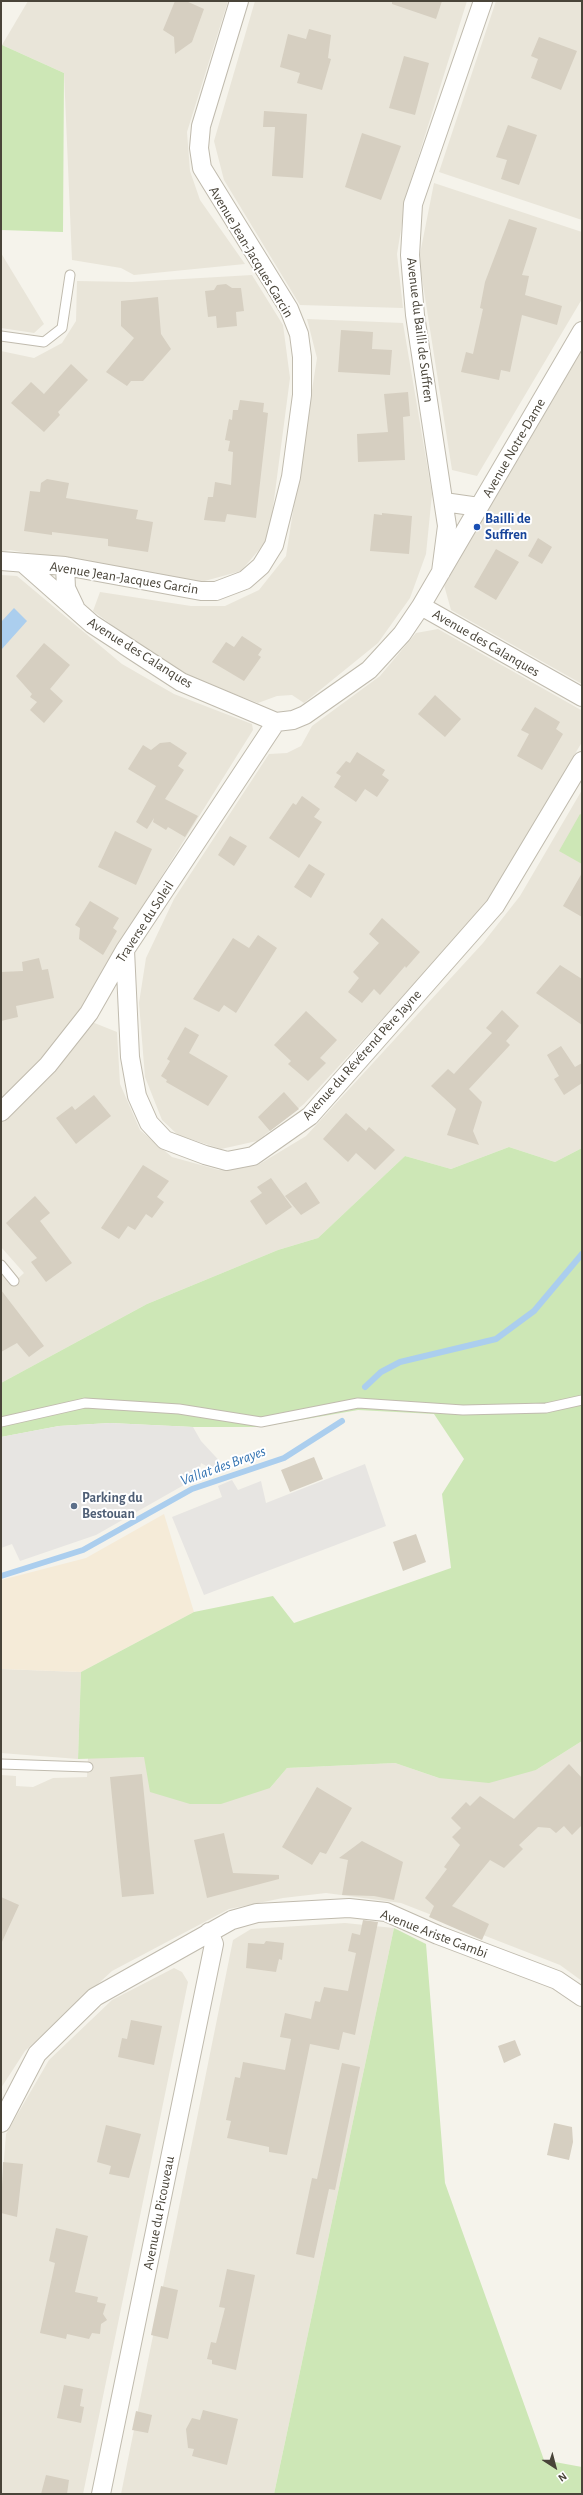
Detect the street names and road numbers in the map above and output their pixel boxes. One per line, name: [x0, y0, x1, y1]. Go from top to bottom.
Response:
street label: Avenue Jean-Jacques Garcin: [205, 183, 297, 321]
street label: Avenue du Bailli de Suffren: [403, 256, 437, 404]
street label: Avenue Notre-Dame: [479, 395, 549, 501]
street label: Avenue Jean-Jacques Garcin: [48, 558, 200, 598]
street label: Avenue des Calanques: [429, 605, 543, 681]
street label: Avenue des Calanques: [84, 614, 196, 692]
street label: Traverse du Soleil: [112, 878, 178, 966]
street label: Avenue du Révérend Père Jayne: [299, 986, 425, 1124]
street label: Avenue Ariste Gambi: [378, 1906, 490, 1962]
street label: Avenue du Picouveau: [140, 2155, 178, 2271]

